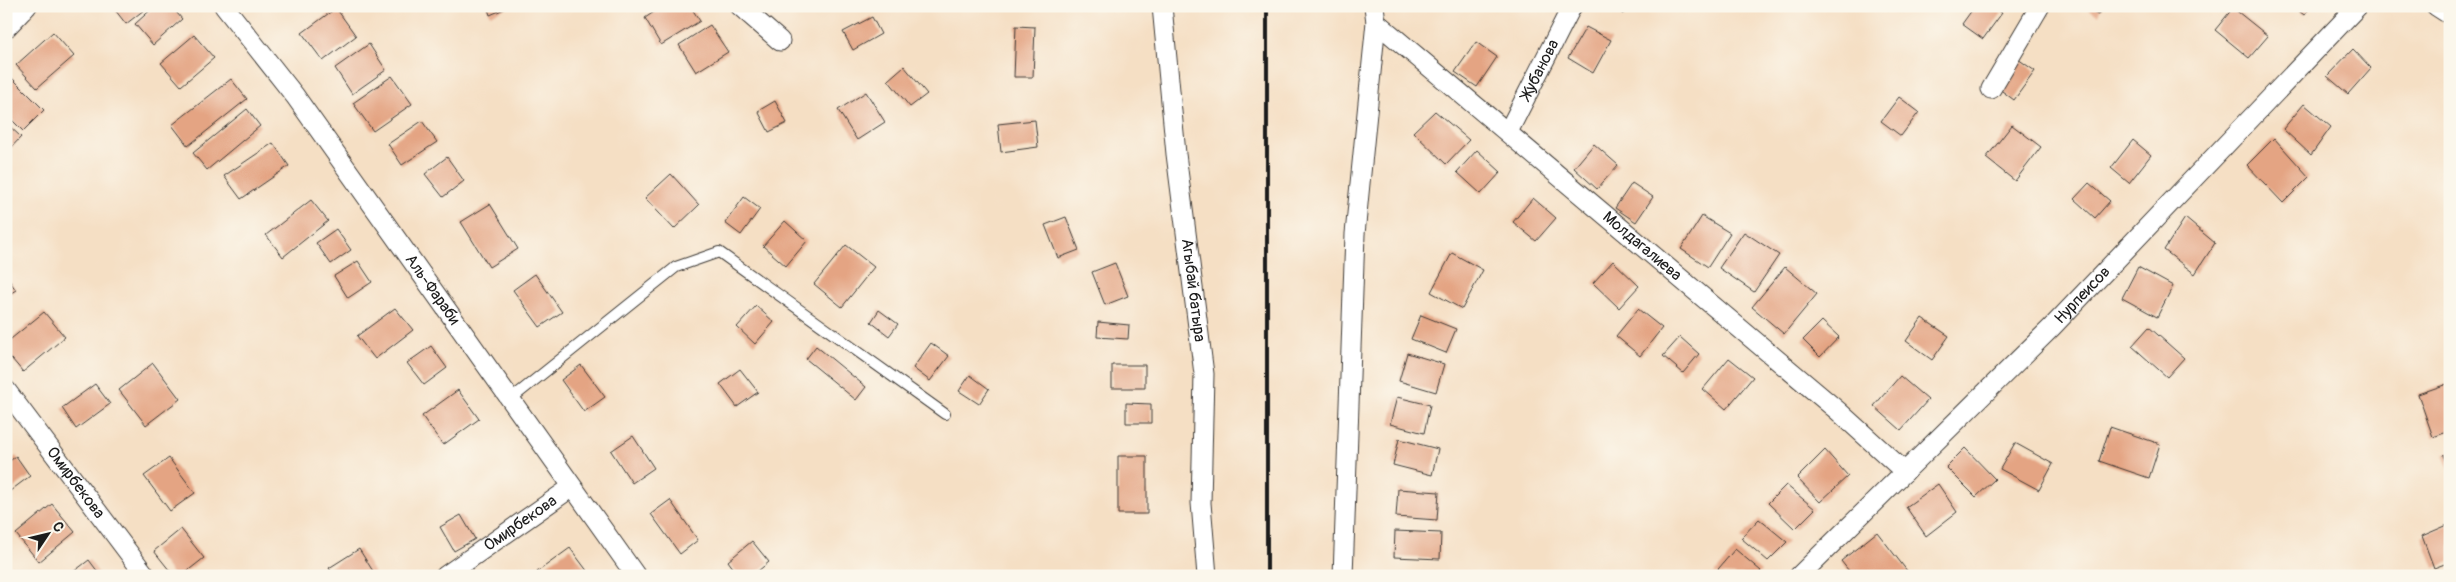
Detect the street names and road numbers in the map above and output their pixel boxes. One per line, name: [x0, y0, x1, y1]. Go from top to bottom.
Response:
street label: Жубанова: [1515, 36, 1563, 106]
street label: Молдагалиева: [1599, 207, 1686, 285]
street label: Агыбай батыра: [1177, 237, 1210, 343]
street label: Аль-Фараби: [401, 250, 464, 329]
street label: Нурпеисов: [2050, 262, 2115, 328]
street label: Омирбекова: [42, 443, 109, 523]
street label: Омирбекова: [480, 491, 561, 556]

